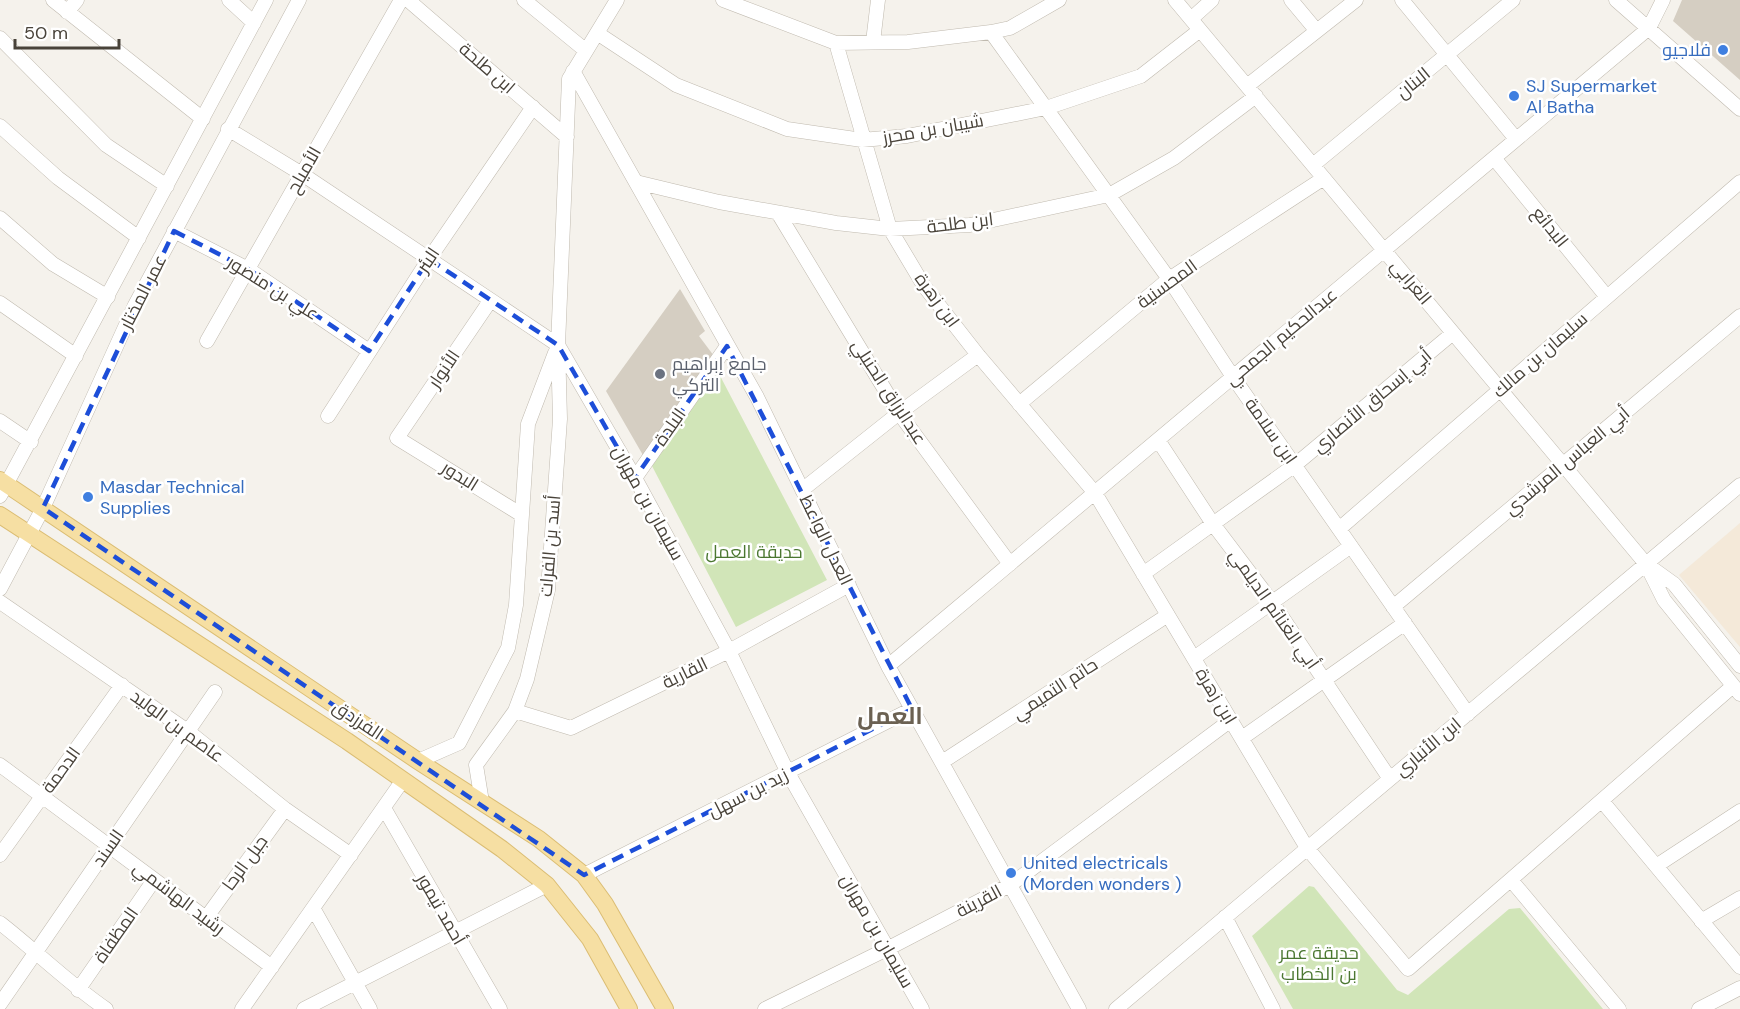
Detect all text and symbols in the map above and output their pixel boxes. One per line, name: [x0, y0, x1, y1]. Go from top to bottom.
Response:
scale bar: [15, 12, 118, 50]
text: 50 m: [24, 21, 68, 45]
street label: ابن طلحة: [454, 37, 520, 99]
place label: فلاجيو: [1662, 38, 1711, 62]
marker: فلاجيو: [1716, 43, 1730, 57]
street label: البنان: [1391, 62, 1435, 104]
place label: SJ Supermarket Al Batha: [1526, 74, 1657, 119]
marker: SJ Supermarket Al Batha: [1507, 89, 1521, 103]
street label: شيبان بن محرز: [880, 108, 985, 150]
street label: الأميلح: [281, 142, 327, 198]
street label: البدائع: [1526, 202, 1574, 252]
street label: ابن طلحة: [925, 207, 995, 239]
street label: البئر: [410, 243, 445, 278]
street label: عمر المختار: [113, 250, 172, 334]
street label: علي بن منصور: [221, 250, 323, 327]
street label: المحسنية: [1132, 254, 1202, 314]
street label: الغرابي: [1383, 254, 1437, 311]
street label: ابن زهرة: [909, 268, 965, 332]
street label: عبدالحكيم الجمحي: [1220, 283, 1343, 393]
street label: سليمان بن مالك: [1487, 307, 1593, 403]
street label: عبدالرزاق الحنبلي: [844, 335, 932, 450]
street label: أبي إسحاق الأنصاري: [1307, 344, 1438, 460]
street label: الأنوار: [422, 345, 465, 394]
place label: جامع إبراهيم التركي: [672, 352, 766, 399]
marker: جامع إبراهيم التركي: [653, 367, 667, 381]
street label: ابن سلامة: [1239, 393, 1303, 469]
street label: أبي العباس المرشدي: [1499, 401, 1636, 522]
street label: البلدة: [648, 403, 692, 451]
street label: سليمان بن مهران: [607, 441, 689, 565]
street label: البدور: [436, 455, 483, 497]
place label: Masdar Technical Supplies: [100, 475, 245, 520]
marker: Masdar Technical Supplies: [81, 490, 95, 504]
street label: العدل الواعظ: [794, 491, 858, 589]
street label: أسد بن الفرات: [534, 494, 566, 598]
park label: حديقة العمل: [705, 540, 803, 564]
street label: أبي الغنائم الديلمي: [1222, 544, 1324, 675]
street label: القارية: [658, 652, 712, 694]
street label: حاتم التميمي: [1008, 652, 1103, 727]
street label: ابن زهرة: [1190, 663, 1242, 729]
street label: عاصم بن الوليد: [126, 684, 228, 768]
street label: الفرزدق: [328, 694, 388, 746]
district label: العمل: [857, 700, 923, 731]
street label: ابن الأنباري: [1390, 712, 1468, 783]
street label: الدحمة: [36, 742, 86, 798]
street label: زيد بن سهل: [704, 763, 792, 823]
street label: السند: [87, 825, 129, 871]
street label: جبل الرحا: [217, 830, 273, 896]
place label: United electricals (Morden wonders ): [1023, 851, 1182, 896]
street label: رشيد الهاشمي: [127, 856, 230, 942]
marker: United electricals (Morden wonders ): [1004, 866, 1018, 880]
street label: أحمد تيمور: [410, 868, 471, 949]
street label: سليمان بن مهران: [835, 870, 919, 992]
street label: القرينة: [952, 879, 1006, 923]
street label: المظفاة: [88, 902, 144, 968]
park label: حديقة عمر بن الخطاب: [1278, 941, 1359, 986]

